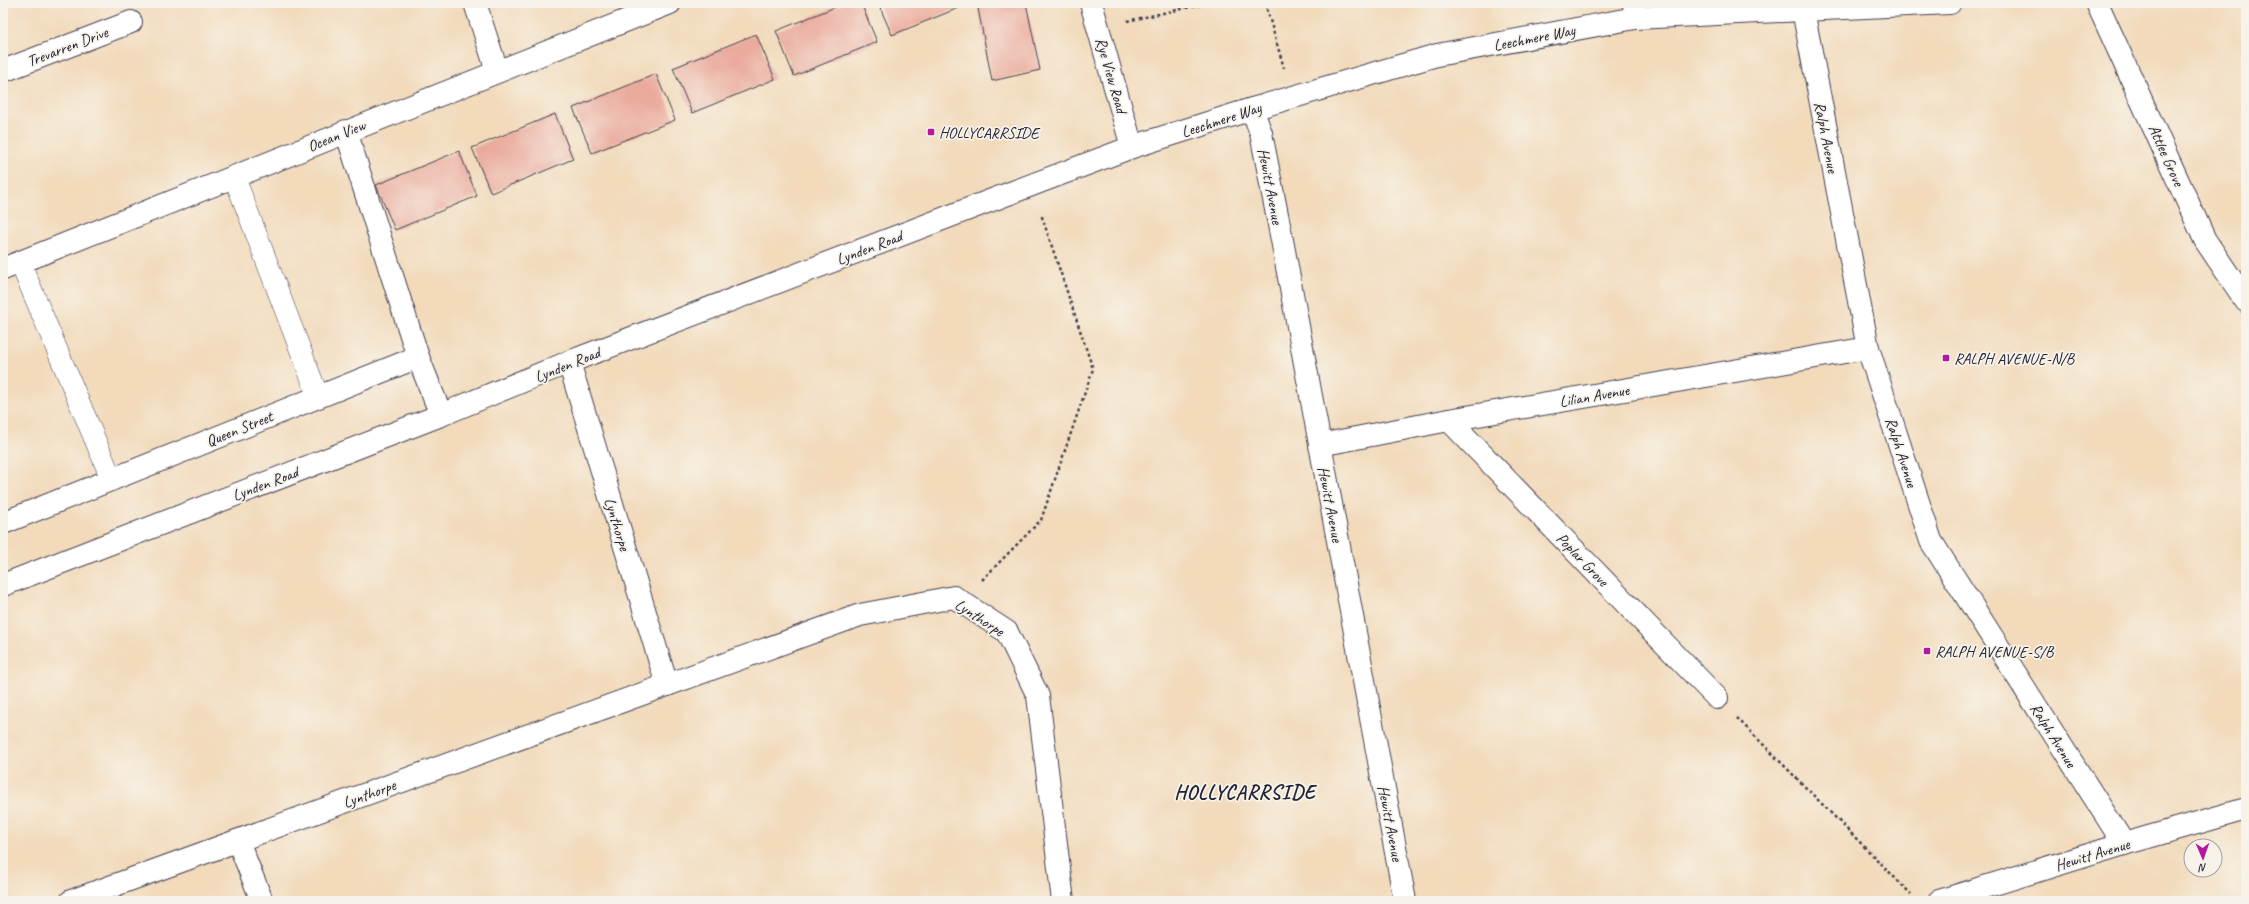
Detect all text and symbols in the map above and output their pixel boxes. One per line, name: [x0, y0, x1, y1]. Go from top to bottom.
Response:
street label: Leechmere Way: [1492, 20, 1578, 56]
street label: Trevarren Drive: [24, 22, 112, 72]
street label: Rye View Road: [1091, 35, 1132, 118]
street label: Leechmere Way: [1179, 97, 1265, 142]
street label: Ralph Avenue: [1809, 100, 1843, 176]
street label: Ocean View: [305, 115, 370, 157]
street label: Attlee Grove: [2144, 122, 2189, 191]
place label: HOLLYCARRSIDE: [939, 123, 1041, 143]
marker: HOLLYCARRSIDE: [926, 127, 936, 137]
street label: Hewitt Avenue: [1253, 147, 1287, 228]
street label: Lynden Road: [834, 225, 908, 270]
street label: Lynden Road: [532, 342, 605, 387]
place label: RALPH AVENUE-N/B: [1954, 349, 2076, 369]
marker: RALPH AVENUE-N/B: [1941, 353, 1951, 363]
street label: Lilian Avenue: [1558, 380, 1632, 412]
street label: Queen Street: [203, 406, 277, 451]
street label: Ralph Avenue: [1880, 415, 1922, 491]
street label: Lynden Road: [230, 461, 304, 506]
street label: Hewitt Avenue: [1313, 465, 1347, 546]
street label: Lynthorpe: [600, 495, 635, 555]
street label: Poplar Grove: [1552, 529, 1614, 592]
street label: Lynthorpe: [951, 595, 1009, 642]
place label: RALPH AVENUE-S/B: [1935, 642, 2055, 662]
marker: RALPH AVENUE-S/B: [1922, 646, 1932, 656]
street label: Ralph Avenue: [2026, 700, 2082, 773]
street label: Lynthorpe: [340, 775, 400, 813]
district label: HOLLYCARRSIDE: [1174, 780, 1318, 805]
street label: Hewitt Avenue: [1373, 784, 1407, 865]
street label: Hewitt Avenue: [2053, 834, 2134, 876]
north arrow: [2183, 838, 2223, 878]
text: N: [2198, 861, 2207, 875]

